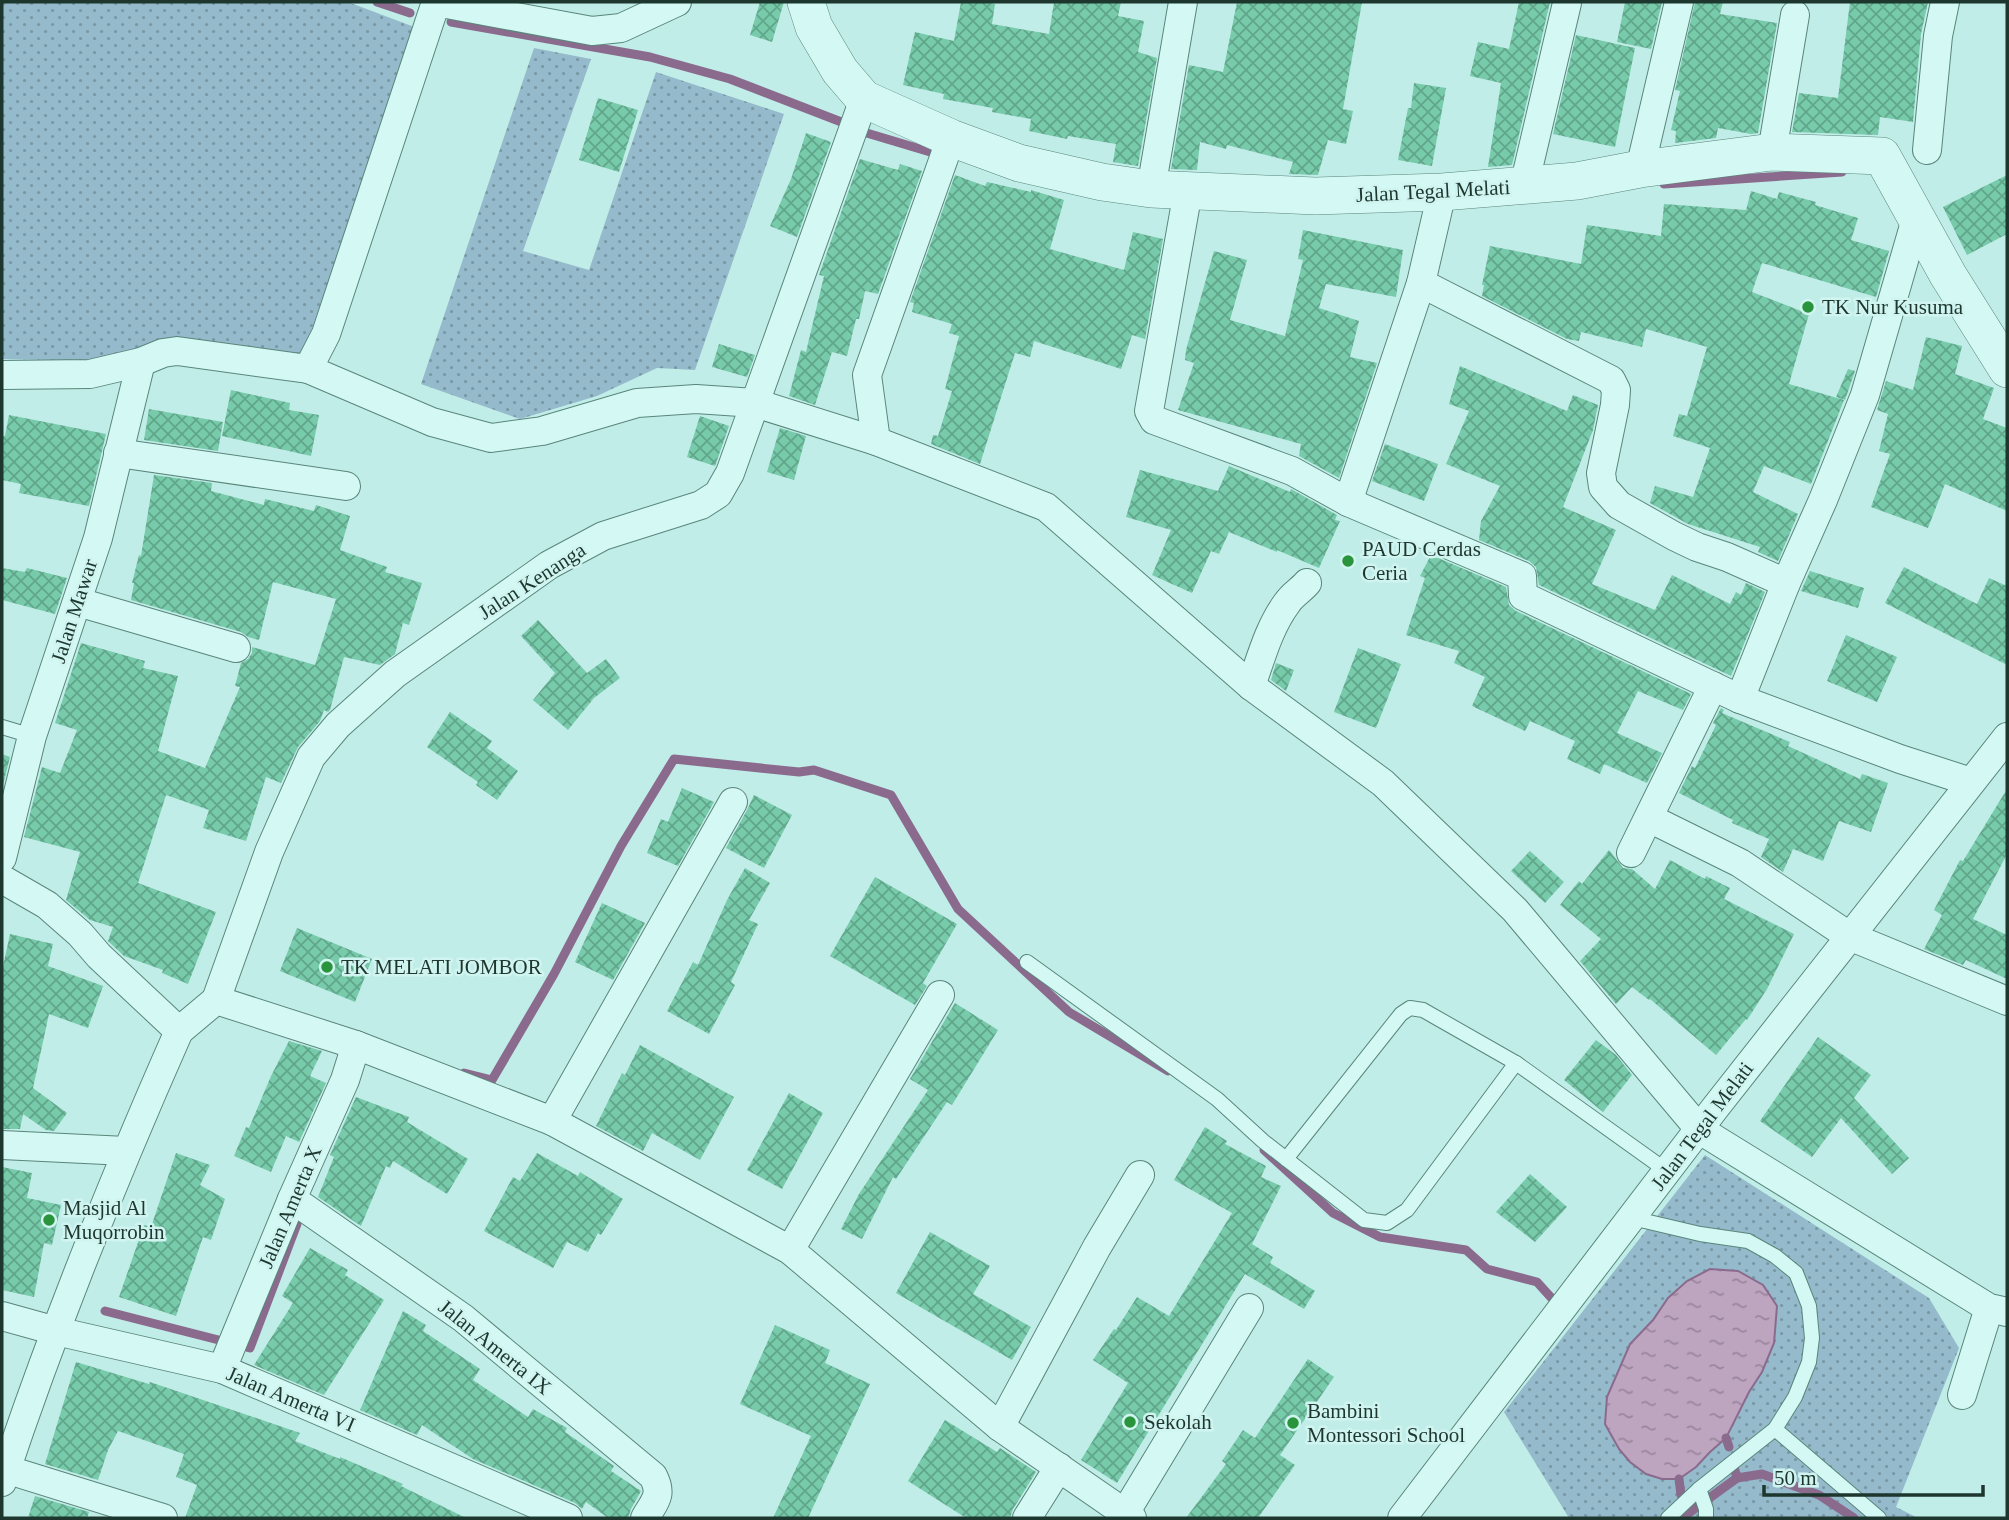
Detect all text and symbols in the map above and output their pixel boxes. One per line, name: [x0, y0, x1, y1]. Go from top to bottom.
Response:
street label: Jalan Tegal Melati: [1355, 175, 1511, 207]
place label: TK Nur Kusuma: [1822, 295, 1964, 319]
marker: TK Nur Kusuma: [1800, 299, 1816, 315]
street label: Jalan Kenanga: [474, 537, 591, 625]
place label: PAUD Cerdas Ceria: [1362, 537, 1481, 585]
marker: PAUD Cerdas Ceria: [1340, 553, 1356, 569]
street label: Jalan Mawar: [46, 556, 102, 666]
place label: TK MELATI JOMBOR: [341, 955, 542, 979]
marker: TK MELATI JOMBOR: [319, 959, 335, 975]
street label: Jalan Tegal Melati: [1646, 1057, 1758, 1195]
street label: Jalan Amerta X: [253, 1142, 327, 1272]
place label: Masjid Al Muqorrobin: [63, 1196, 165, 1244]
marker: Masjid Al Muqorrobin: [41, 1212, 57, 1228]
street label: Jalan Amerta IX: [434, 1294, 556, 1400]
street label: Jalan Amerta VI: [223, 1361, 359, 1437]
place label: Bambini Montessori School: [1307, 1399, 1465, 1447]
place label: Sekolah: [1144, 1410, 1212, 1434]
marker: Sekolah: [1122, 1414, 1138, 1430]
marker: Bambini Montessori School: [1285, 1415, 1301, 1431]
scale bar: [1764, 1454, 1983, 1498]
text: 50 m: [1774, 1466, 1817, 1490]

